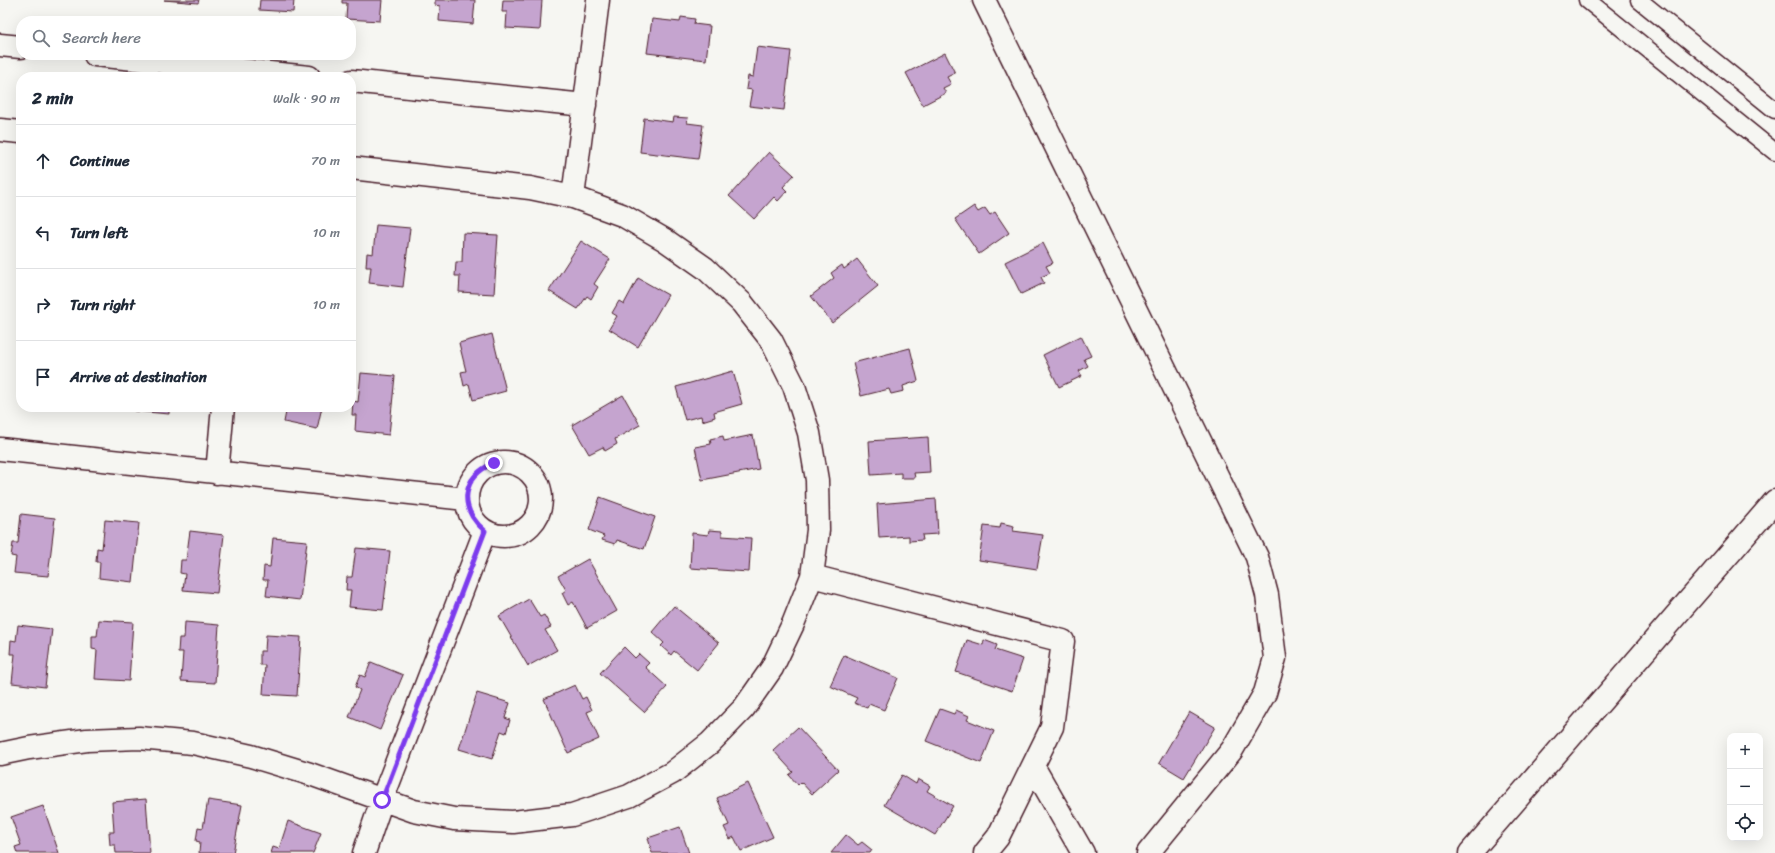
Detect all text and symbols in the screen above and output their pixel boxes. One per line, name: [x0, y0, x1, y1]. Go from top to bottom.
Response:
search box: [16, 16, 356, 60]
text: Search here: [62, 25, 141, 51]
icon: search: [30, 27, 52, 49]
text: 2 min: [32, 83, 73, 113]
text: Walk · 90 m: [273, 87, 340, 110]
text: Continue: [70, 148, 130, 174]
text: 70 m: [311, 149, 340, 172]
icon: ahead: [32, 150, 54, 172]
text: Turn left: [70, 220, 128, 246]
text: 10 m: [313, 221, 340, 244]
icon: left: [32, 222, 54, 244]
text: Turn right: [70, 292, 135, 318]
text: 10 m: [313, 293, 340, 316]
icon: right: [32, 294, 54, 316]
text: Arrive at destination: [70, 364, 207, 390]
icon: arrive: [32, 366, 54, 388]
route end: [485, 454, 503, 472]
map controls: [1727, 733, 1763, 841]
button: +: [1727, 733, 1763, 769]
button: −: [1727, 769, 1763, 805]
route start: [373, 791, 391, 809]
button: locate: [1727, 805, 1763, 841]

